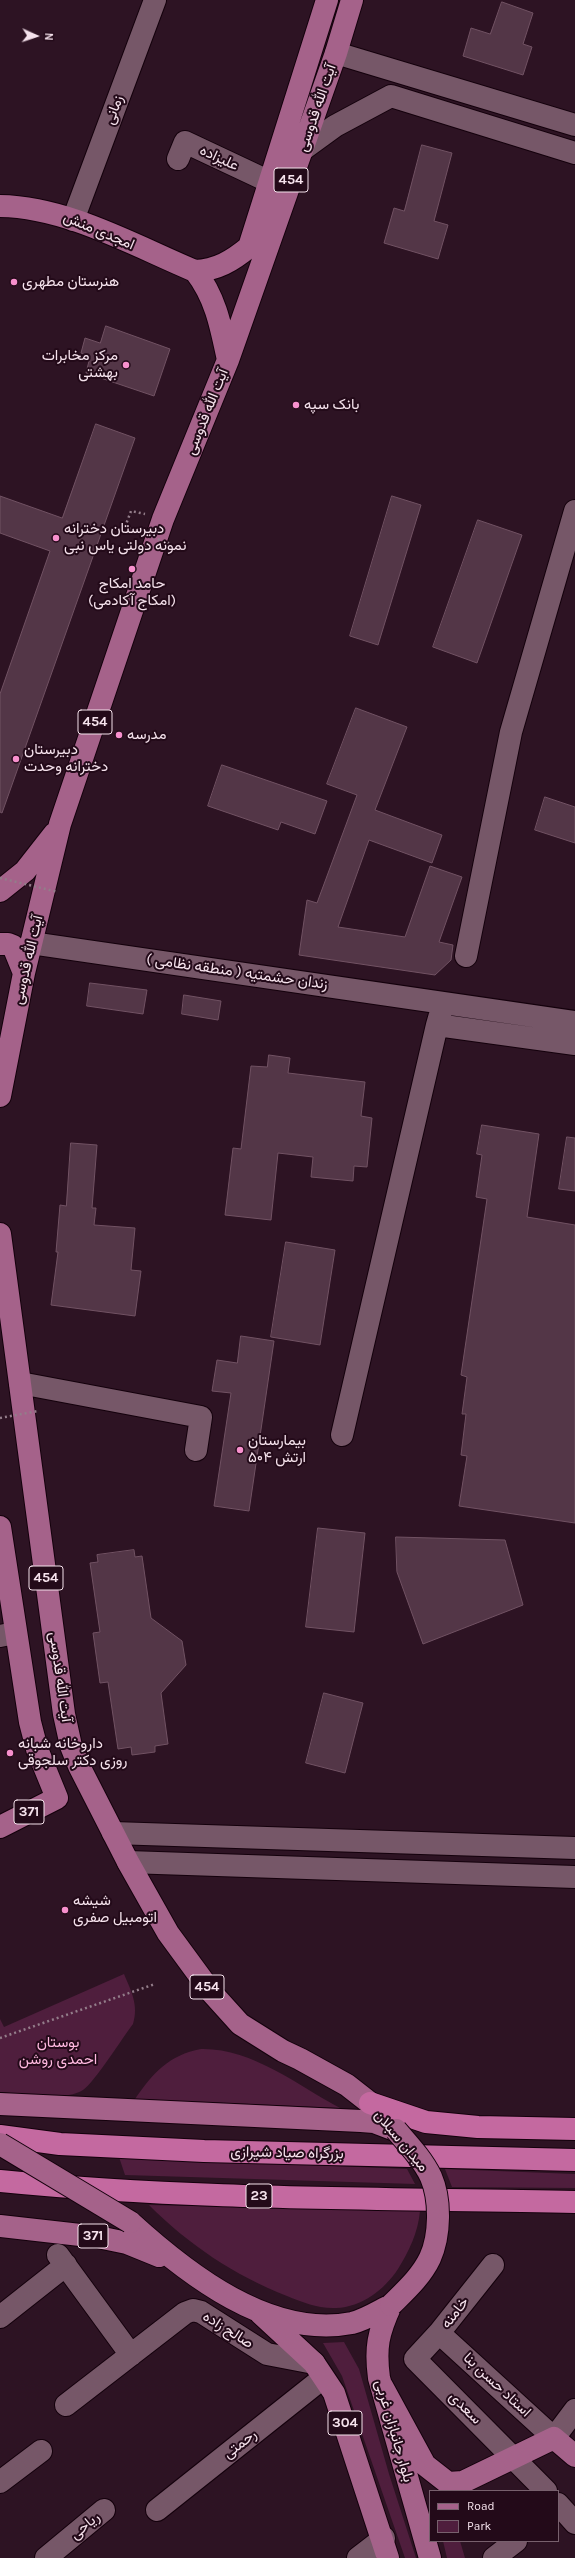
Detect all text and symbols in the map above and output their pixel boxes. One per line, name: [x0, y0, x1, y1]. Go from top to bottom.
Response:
north arrow: [16, 16, 56, 56]
text: N: [42, 32, 55, 41]
street label: آیت الله قدوسی: [294, 62, 340, 154]
street label: زمانی: [100, 93, 128, 127]
street label: علیزاده: [197, 141, 241, 175]
road number: 454: [274, 168, 308, 192]
street label: امجدی منش: [61, 208, 137, 254]
place label: هنرستان مطهری: [22, 273, 119, 291]
marker: هنرستان مطهری: [9, 277, 19, 287]
place label: مرکز مخابرات بهشتی: [42, 347, 118, 382]
marker: مرکز مخابرات بهشتی: [121, 360, 131, 370]
street label: آیت الله قدوسی: [182, 366, 232, 458]
place label: بانک سپه: [304, 396, 359, 414]
marker: بانک سپه: [291, 400, 301, 410]
place label: دبیرستان دخترانه نمونه دولتی یاس نبی: [64, 520, 186, 555]
marker: دبیرستان دخترانه نمونه دولتی یاس نبی: [51, 533, 61, 543]
marker: حامد امکاج (امکاج آکادمی): [127, 564, 137, 574]
place label: حامد امکاج (امکاج آکادمی): [88, 575, 176, 610]
road number: 454: [78, 710, 112, 734]
place label: مدرسه: [127, 726, 167, 744]
marker: مدرسه: [114, 730, 124, 740]
place label: دبیرستان دخترانه وحدت: [24, 741, 108, 776]
marker: دبیرستان دخترانه وحدت: [11, 754, 21, 764]
street label: آیت الله قدوسی: [9, 914, 47, 1006]
street label: زندان حشمتیه ( منطقه نظامی ): [145, 950, 329, 994]
place label: بیمارستان ۵۰۴ ارتش: [248, 1432, 306, 1467]
marker: بیمارستان ۵۰۴ ارتش: [235, 1445, 245, 1455]
road number: 454: [29, 1566, 63, 1590]
street label: آیت الله قدوسی: [45, 1631, 75, 1723]
place label: داروخانه شبانه روزی دکتر سلجوقی: [18, 1735, 127, 1770]
marker: داروخانه شبانه روزی دکتر سلجوقی: [5, 1748, 15, 1758]
road number: 371: [14, 1800, 44, 1824]
place label: شیشه اتومبیل صفری: [73, 1892, 157, 1927]
marker: شیشه اتومبیل صفری: [60, 1905, 70, 1915]
road number: 454: [190, 1975, 224, 1999]
park label: بوستان احمدی روشن: [19, 2034, 97, 2069]
street label: میدان سبلان: [370, 2107, 432, 2175]
street label: بزرگراه صیاد شیرازی: [230, 2143, 344, 2163]
road number: 23: [246, 2184, 272, 2208]
road number: 371: [78, 2224, 108, 2248]
street label: خامنه: [437, 2294, 473, 2332]
street label: صالح زاده: [199, 2307, 257, 2353]
street label: استاد حسن بنا: [459, 2349, 535, 2421]
street label: بلوار جانبازان غربی: [371, 2378, 417, 2484]
street label: سعدی: [445, 2388, 485, 2428]
road number: 304: [328, 2411, 362, 2435]
street label: رحمتی: [220, 2425, 260, 2463]
legend: [429, 2490, 559, 2542]
text: Road: [467, 2499, 495, 2513]
street label: ریاحی: [66, 2508, 104, 2544]
text: Park: [467, 2519, 491, 2533]

